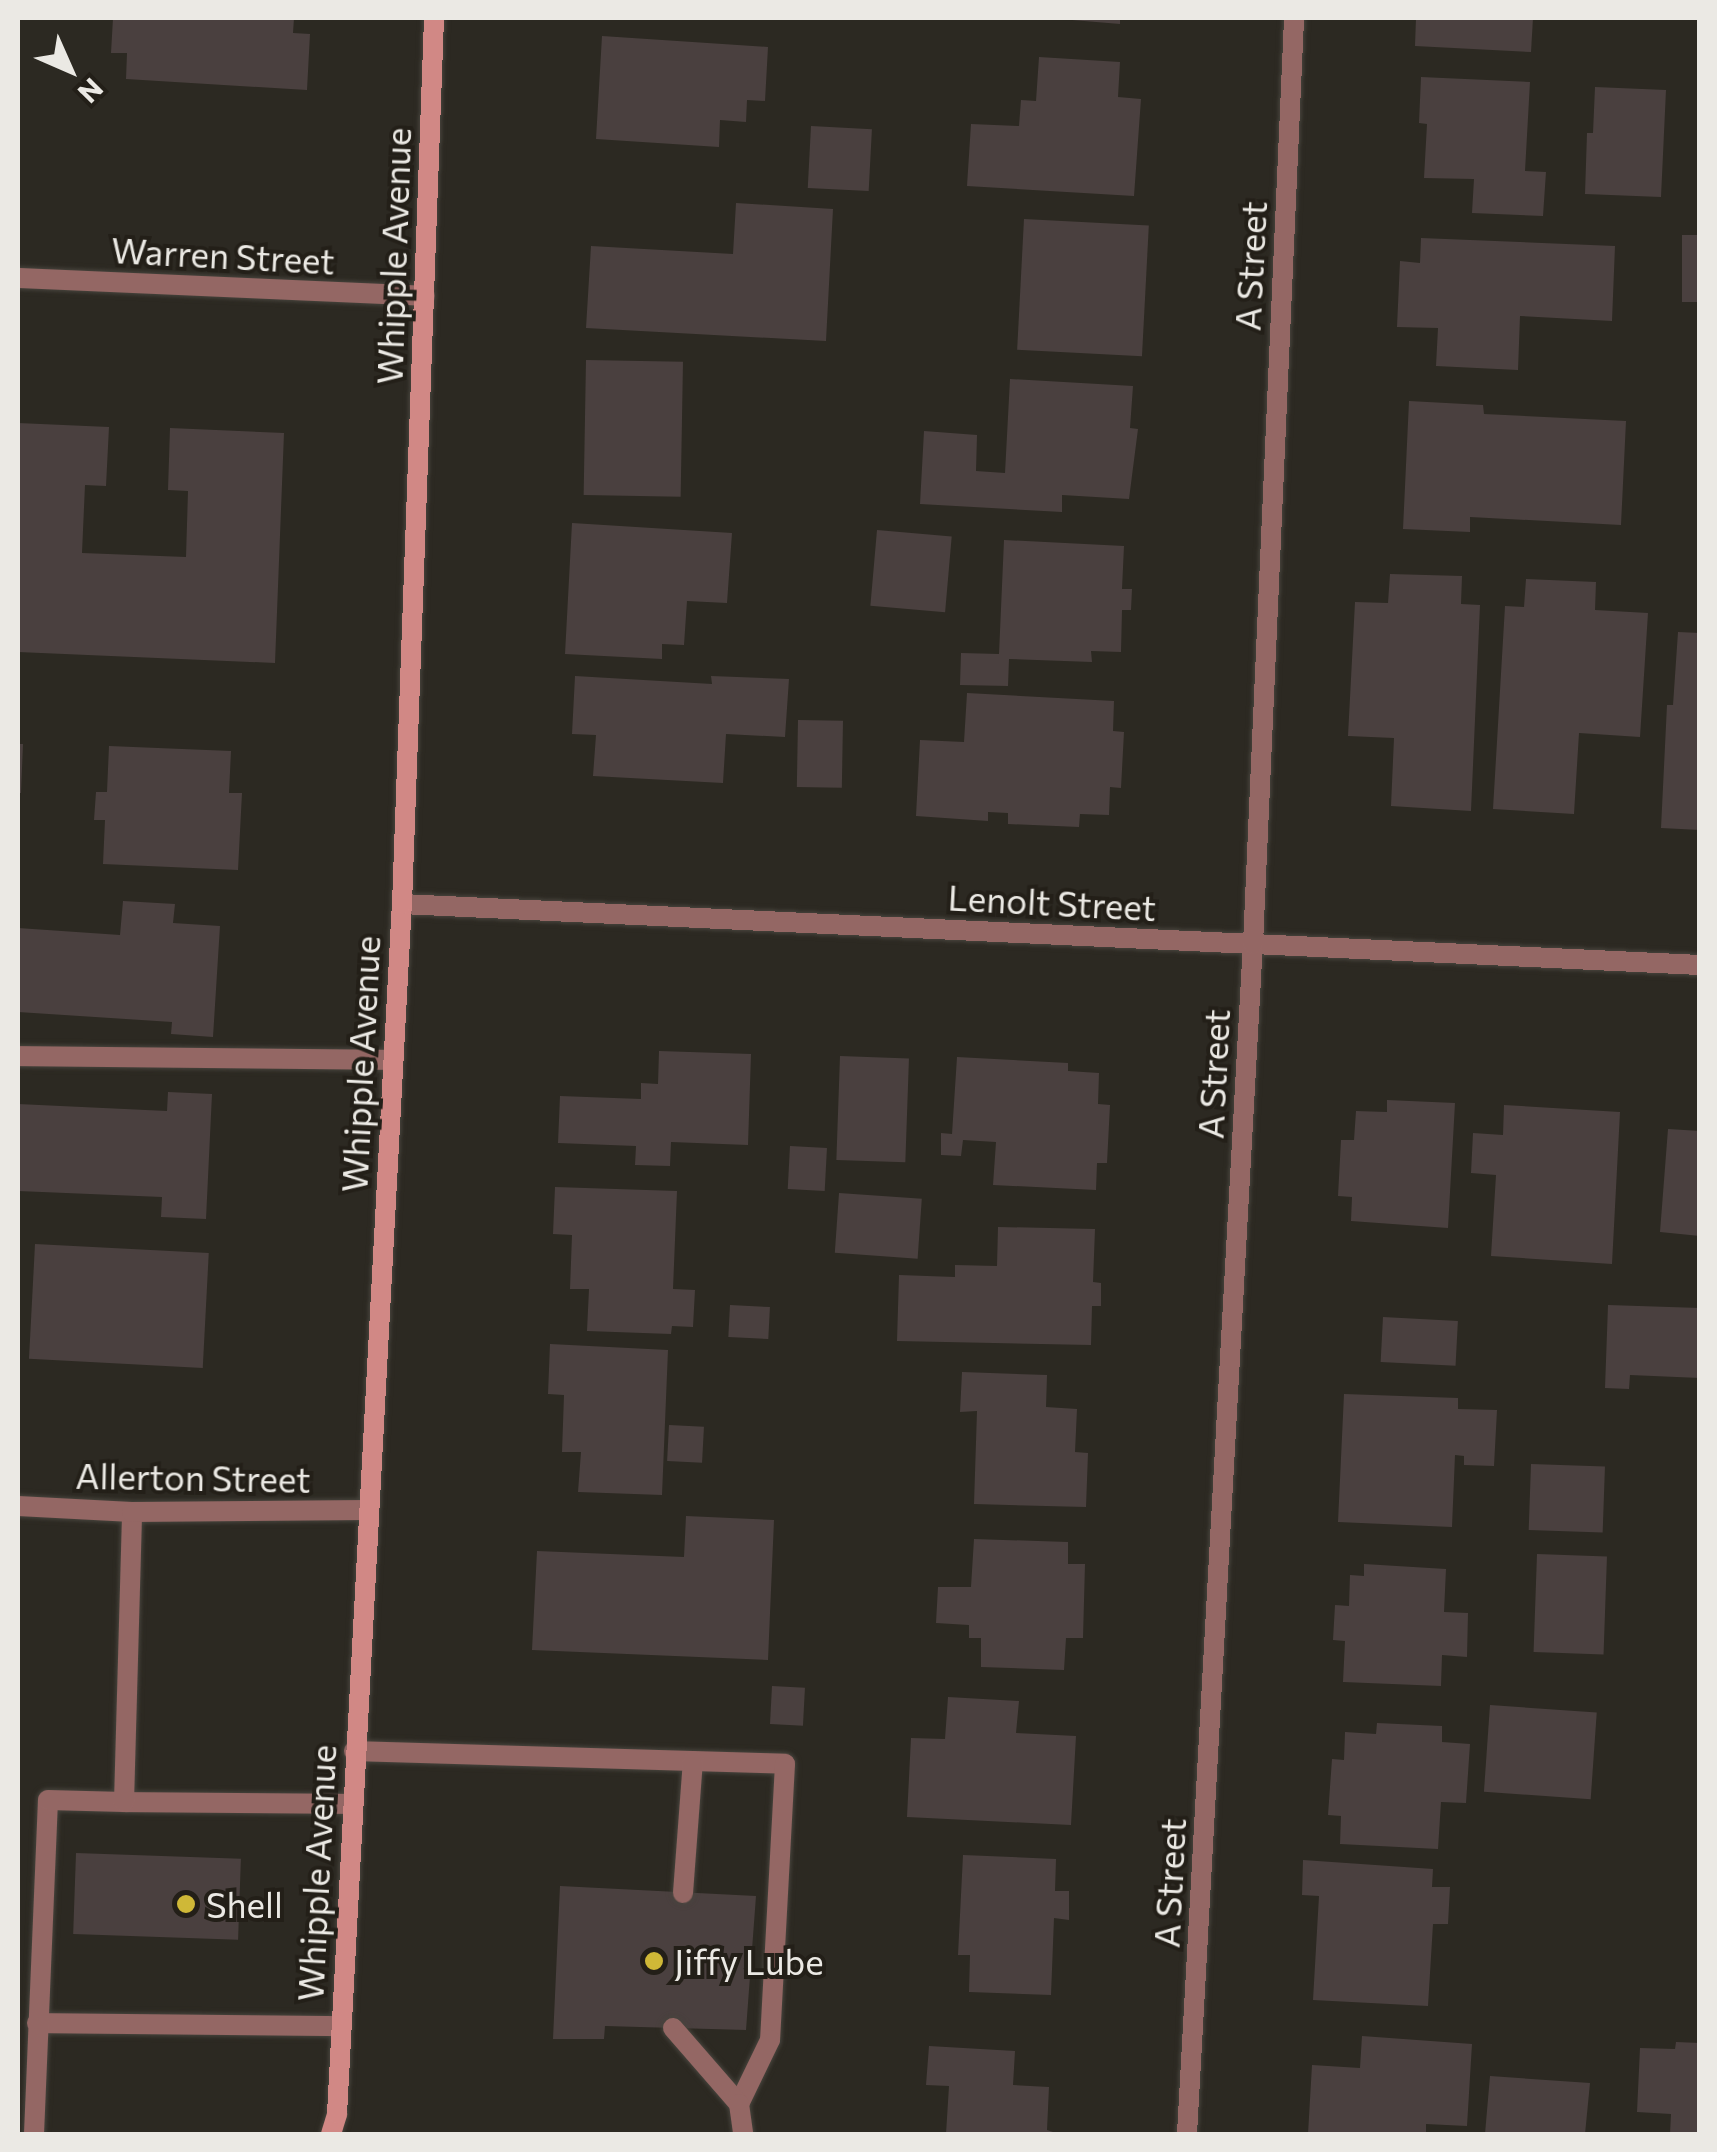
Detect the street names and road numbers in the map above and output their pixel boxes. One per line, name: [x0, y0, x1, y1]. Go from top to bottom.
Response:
street label: Whipple Avenue: [368, 127, 418, 385]
street label: A Street: [1226, 200, 1274, 332]
street label: Warren Street: [110, 228, 336, 282]
street label: Lenolt Street: [947, 876, 1157, 928]
street label: Whipple Avenue: [332, 935, 388, 1193]
street label: A Street: [1189, 1008, 1237, 1140]
street label: Allerton Street: [75, 1454, 311, 1500]
street label: Whipple Avenue: [288, 1744, 344, 2002]
street label: A Street: [1145, 1817, 1193, 1949]

